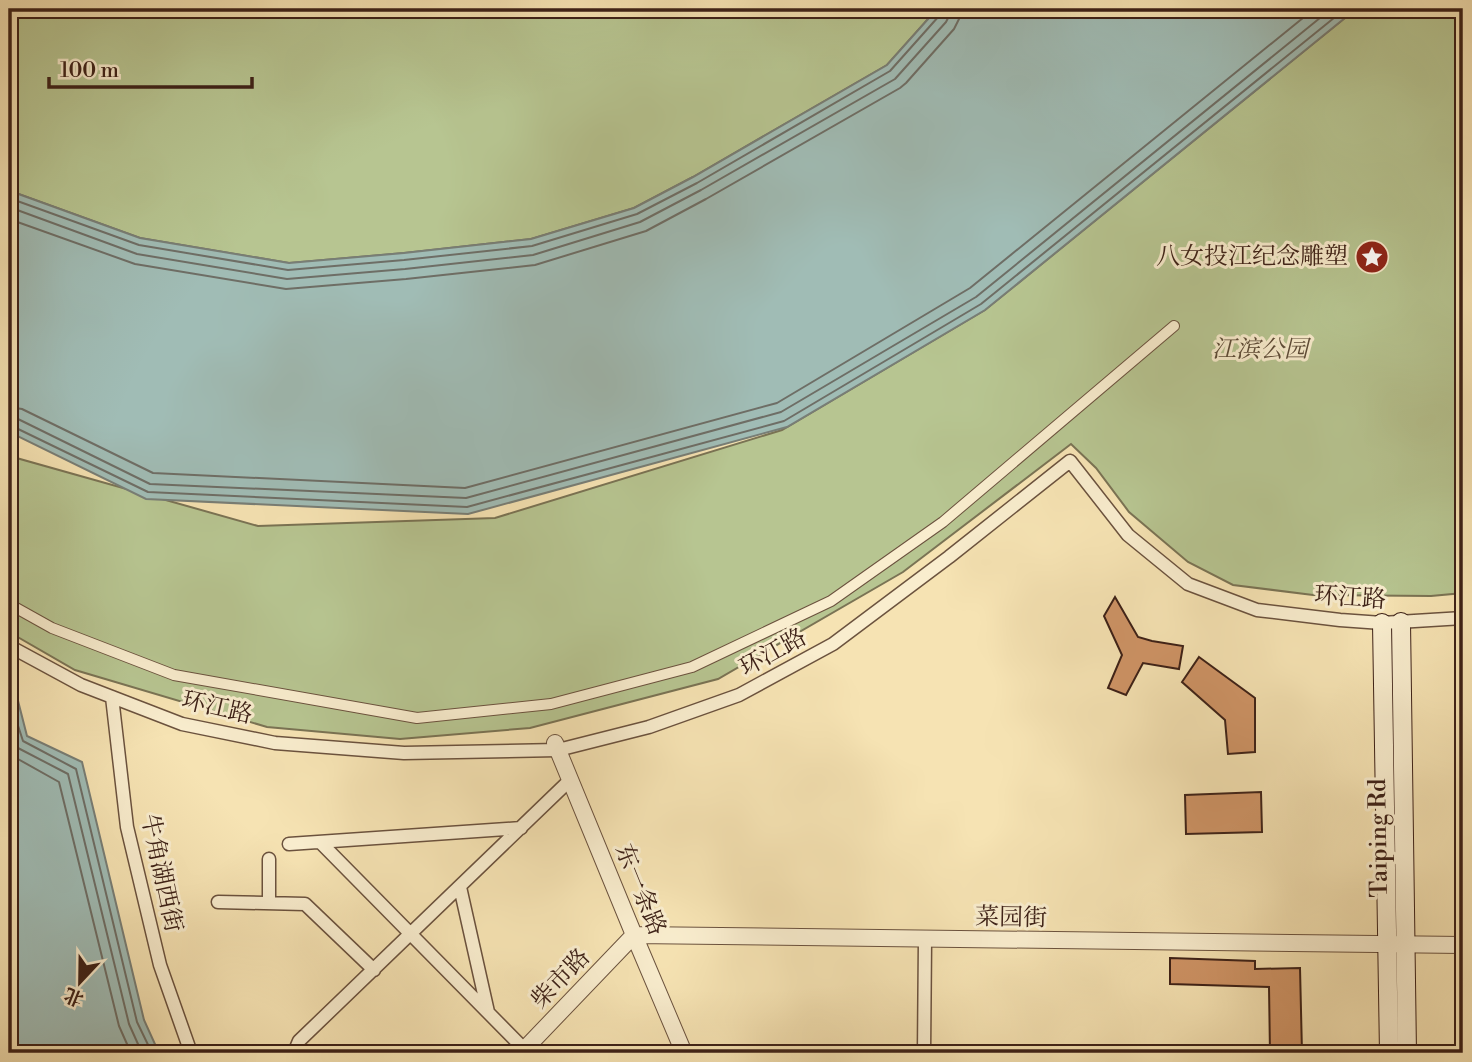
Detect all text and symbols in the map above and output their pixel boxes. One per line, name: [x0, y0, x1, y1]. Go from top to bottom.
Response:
scale bar: [49, 46, 252, 90]
text: 100 m: [60, 58, 119, 84]
place icon: 八女投江纪念雕塑: [1353, 238, 1391, 276]
place label: 八女投江纪念雕塑: [1156, 242, 1348, 272]
park label: 江滨公园: [1212, 335, 1312, 365]
street label: 环江路: [1313, 581, 1387, 615]
street label: 环江路: [734, 622, 812, 684]
street label: 环江路: [179, 685, 255, 731]
street label: Taiping Rd: [1363, 778, 1395, 898]
street label: 牛角湖西街: [134, 811, 188, 935]
street label: 东一条路: [608, 840, 672, 940]
street label: 菜园街: [975, 902, 1047, 934]
street label: 柴市路: [525, 943, 597, 1015]
north arrow: [46, 946, 116, 1016]
text: 北: [61, 982, 87, 1012]

